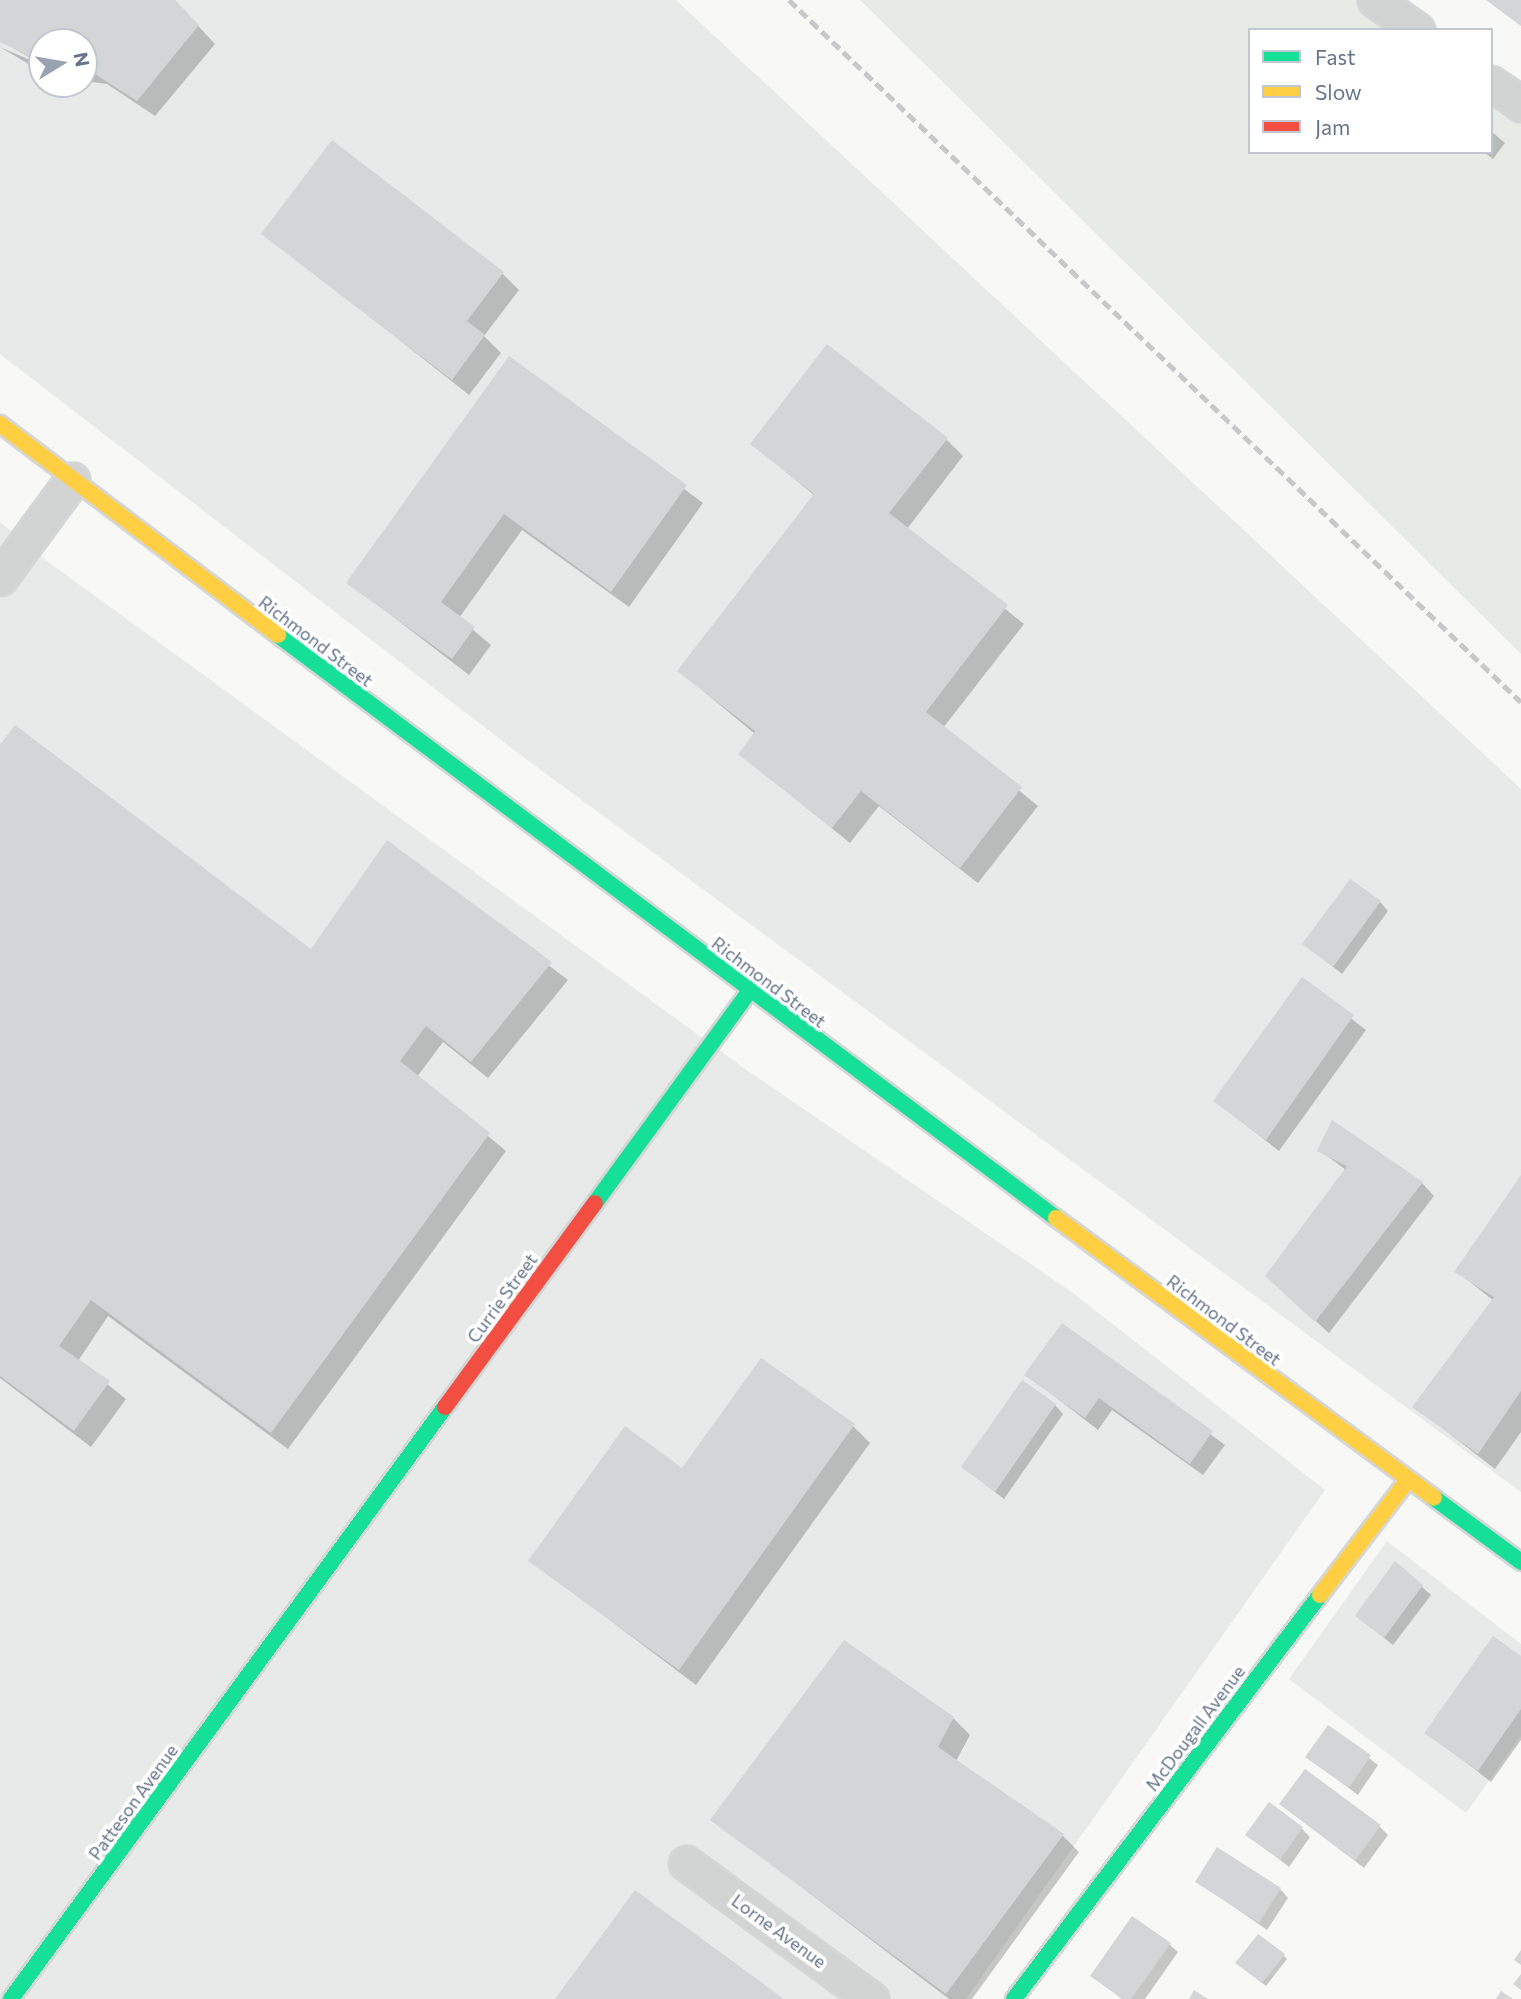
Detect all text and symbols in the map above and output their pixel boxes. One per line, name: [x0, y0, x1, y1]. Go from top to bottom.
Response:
north arrow: [28, 28, 98, 98]
legend: [1248, 28, 1493, 154]
text: Fast: [1315, 44, 1356, 69]
text: N: [69, 50, 95, 68]
text: Slow: [1315, 79, 1362, 104]
text: Jam: [1315, 114, 1350, 139]
street label: Richmond Street: [255, 591, 377, 691]
street label: Richmond Street: [708, 932, 830, 1032]
street label: Currie Street: [462, 1249, 542, 1347]
street label: Richmond Street: [1163, 1270, 1285, 1370]
street label: McDougall Avenue: [1141, 1661, 1249, 1795]
street label: Patteson Avenue: [84, 1740, 182, 1864]
street label: Lorne Avenue: [728, 1889, 830, 1973]

